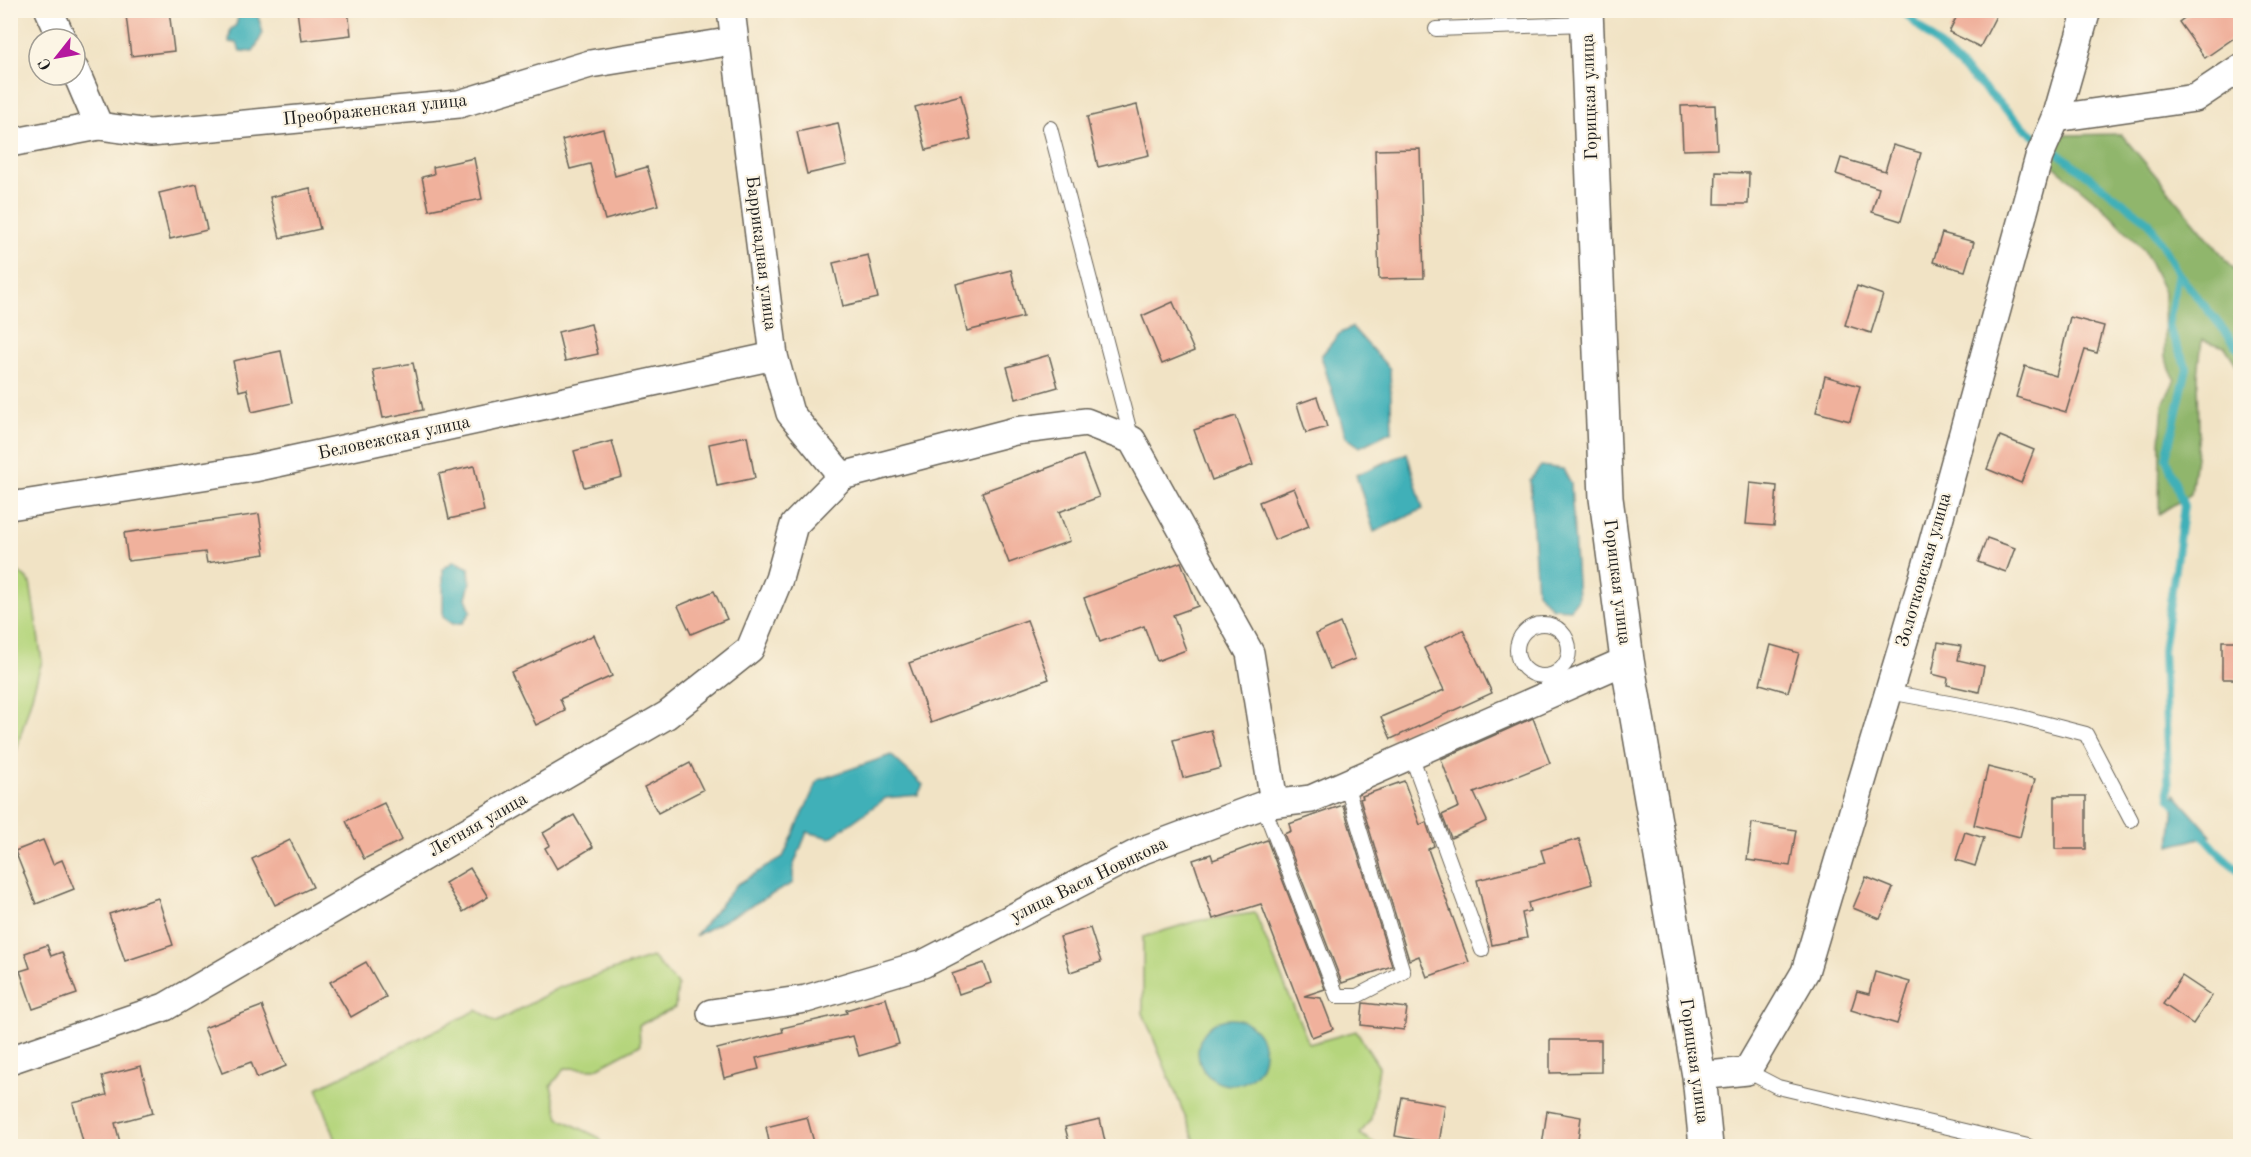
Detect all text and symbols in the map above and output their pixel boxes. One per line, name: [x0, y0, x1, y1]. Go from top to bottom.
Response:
north arrow: [27, 27, 87, 87]
street label: Горицкая улица: [1579, 33, 1601, 161]
text: С: [36, 55, 55, 72]
street label: Преображенская улица: [282, 91, 468, 129]
street label: Баррикадная улица: [743, 175, 779, 332]
street label: Беловежская улица: [316, 413, 472, 463]
street label: Золотковская улица: [1893, 491, 1955, 649]
street label: Горицкая улица: [1600, 518, 1634, 646]
street label: Летняя улица: [426, 790, 530, 860]
street label: улица Васи Новикова: [1008, 834, 1170, 926]
street label: Горицкая улица: [1676, 997, 1712, 1125]

